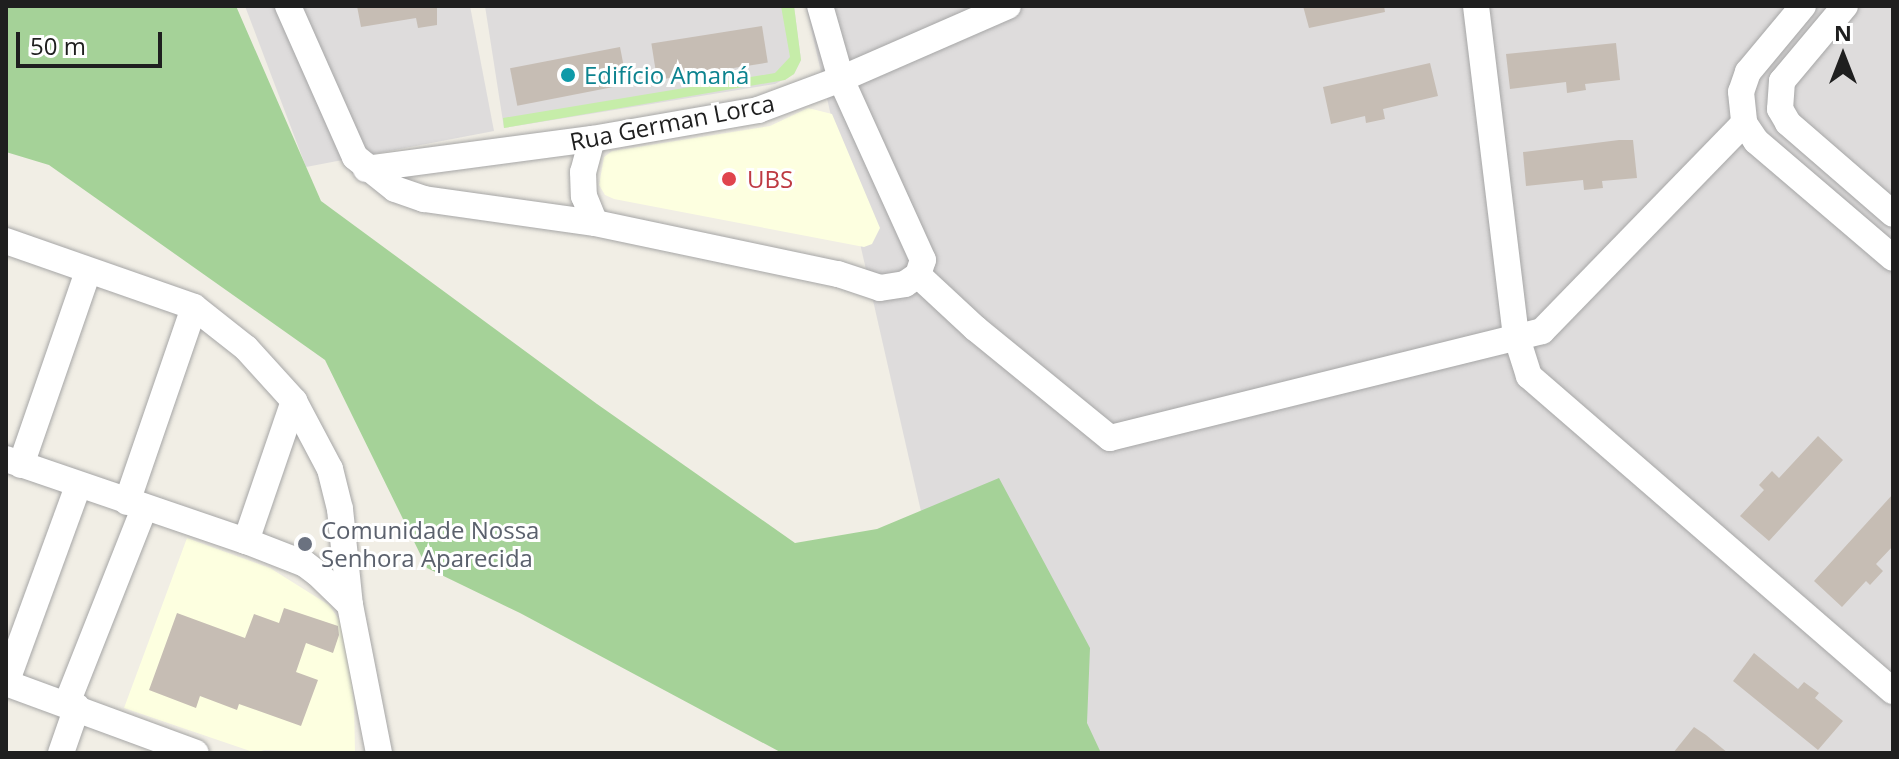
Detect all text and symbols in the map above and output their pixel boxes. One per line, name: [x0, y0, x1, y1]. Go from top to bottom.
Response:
scale bar: [20, 16, 166, 66]
north arrow: [1803, 16, 1883, 96]
text: N: [1834, 17, 1852, 47]
text: 50 m: [30, 29, 86, 62]
place label: Edifício Amaná: [584, 61, 749, 89]
marker: Edifício Amaná: [559, 66, 577, 84]
street label: Rua German Lorca: [567, 88, 777, 156]
place label: UBS: [747, 165, 793, 193]
marker: UBS: [718, 168, 740, 190]
place label: Comunidade Nossa Senhora Aparecida: [321, 516, 539, 572]
marker: Comunidade Nossa Senhora Aparecida: [296, 535, 314, 553]

